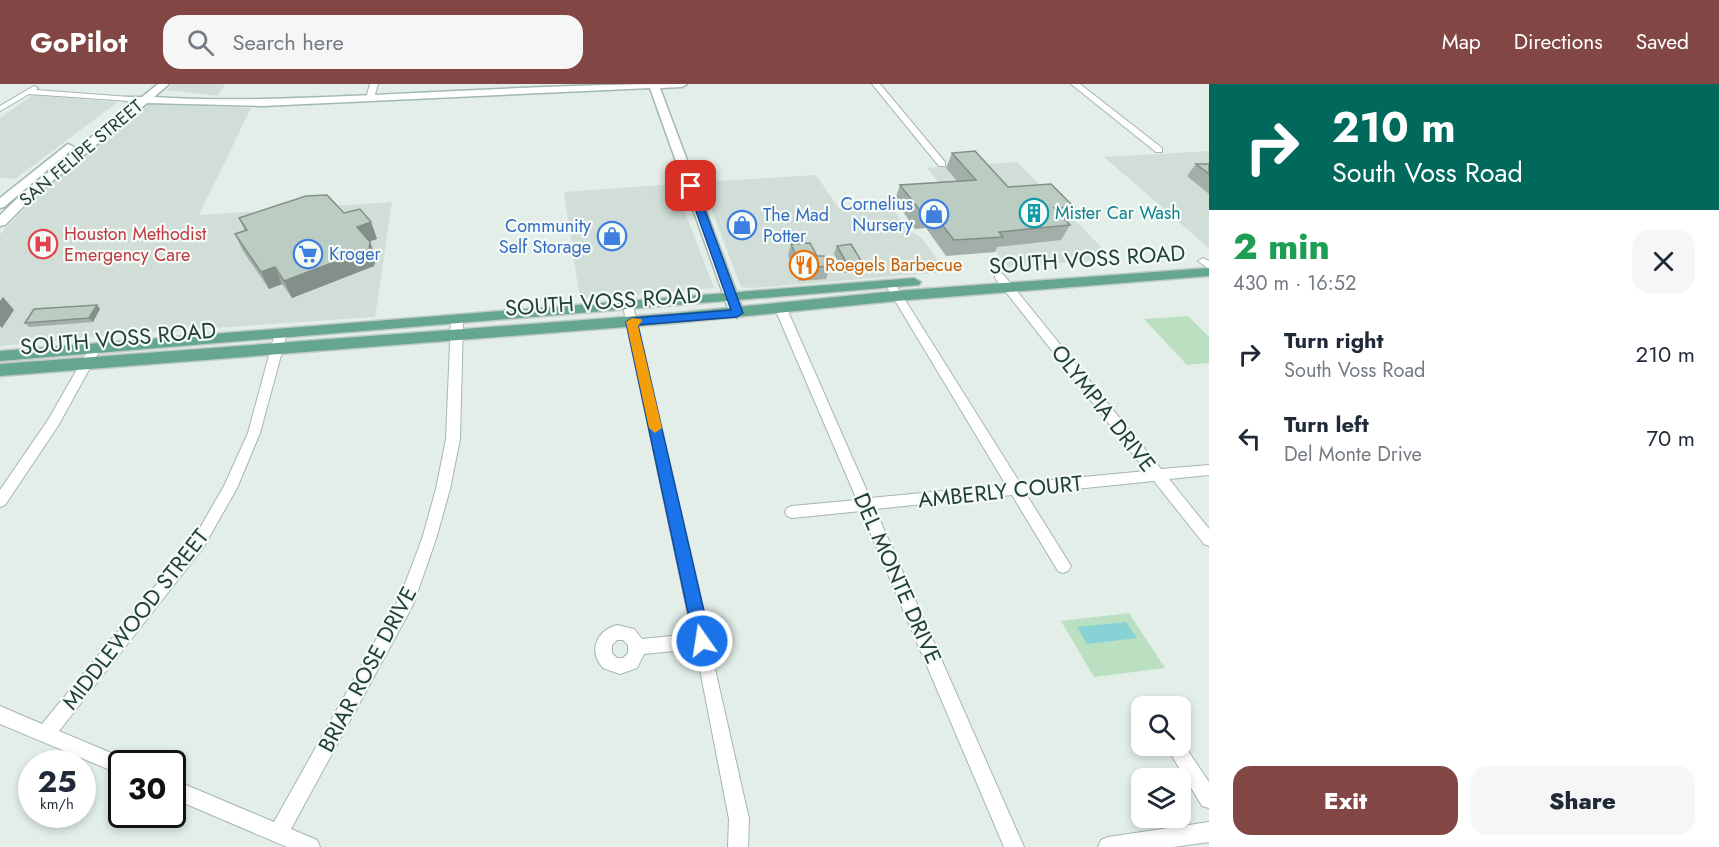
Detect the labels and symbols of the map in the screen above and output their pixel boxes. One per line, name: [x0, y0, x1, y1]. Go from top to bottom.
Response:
street label: SAN FELIPE STREET: [14, 93, 149, 213]
pin: [665, 160, 716, 211]
place label: Cornelius Nursery: [840, 191, 913, 238]
building icon: Mister Car Wash: [1018, 197, 1050, 229]
shop icon: Cornelius Nursery: [918, 198, 950, 230]
place label: Mister Car Wash: [1055, 200, 1181, 226]
place label: The Mad Potter: [763, 202, 829, 249]
shop icon: The Mad Potter: [726, 209, 758, 241]
place label: Community Self Storage: [499, 213, 591, 260]
shop icon: Community Self Storage: [596, 220, 628, 252]
place label: Houston Methodist Emergency Care: [64, 221, 207, 268]
hospital icon: Houston Methodist Emergency Care: [27, 228, 59, 260]
street label: SOUTH VOSS ROAD: [988, 236, 1186, 282]
supermarket icon: Kroger: [292, 238, 324, 270]
place label: Kroger: [329, 241, 381, 267]
restaurant icon: Roegels Barbecue: [788, 249, 820, 281]
place label: Roegels Barbecue: [825, 252, 962, 278]
street label: SOUTH VOSS ROAD: [504, 278, 702, 324]
street label: SOUTH VOSS ROAD: [19, 313, 217, 363]
street label: OLYMPIA DRIVE: [1044, 338, 1164, 478]
street label: AMBERLY COURT: [916, 466, 1085, 516]
street label: DEL MONTE DRIVE: [846, 487, 950, 669]
street label: MIDDLEWOOD STREET: [54, 521, 216, 716]
street label: BRIAR ROSE DRIVE: [310, 581, 424, 757]
position arrow: [670, 609, 734, 673]
speed limit sign: 30: [108, 750, 186, 828]

